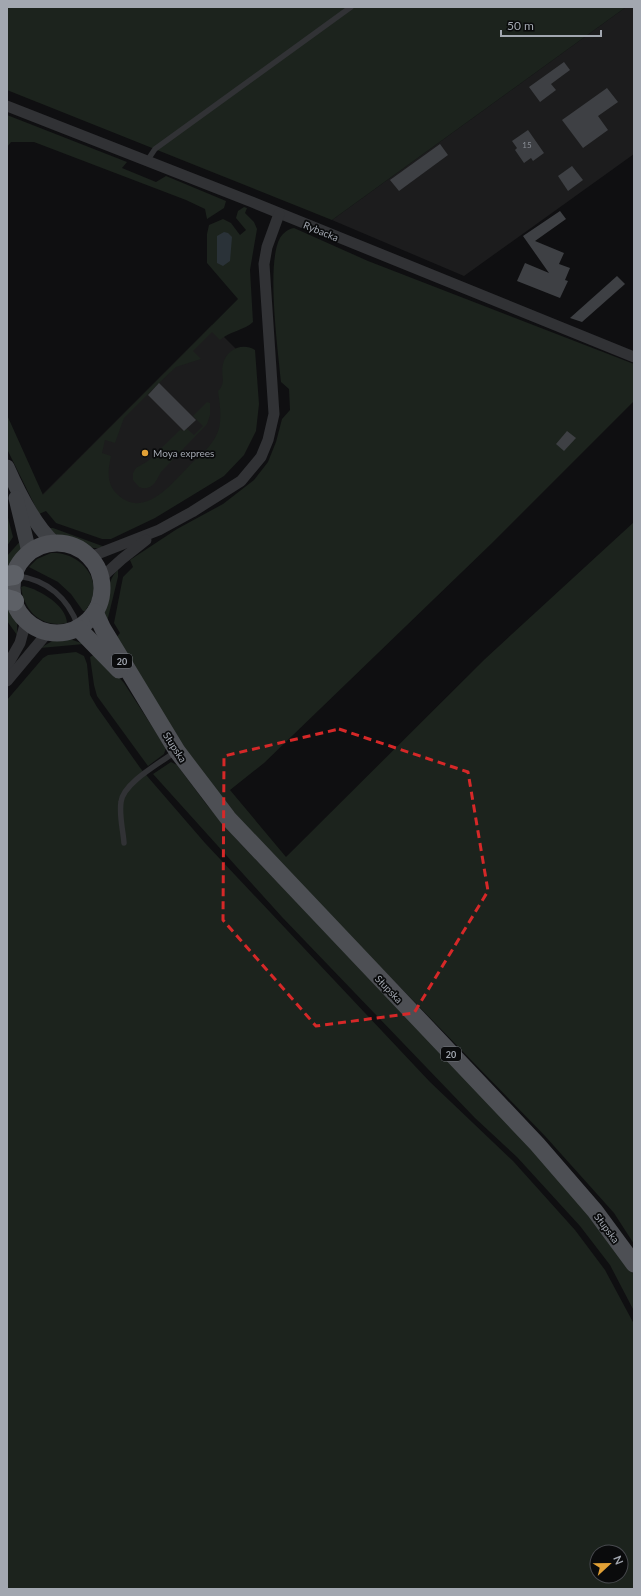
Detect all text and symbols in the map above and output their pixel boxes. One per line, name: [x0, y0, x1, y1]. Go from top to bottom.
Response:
scale bar: [501, 12, 601, 38]
text: 50 m: [507, 18, 534, 33]
house number: 15: [522, 140, 532, 150]
street label: Rybacka: [302, 219, 340, 243]
place label: Moya exprees: [153, 447, 214, 459]
marker: Moya exprees: [140, 448, 150, 458]
road number: 20: [112, 654, 132, 668]
street label: Słupska: [161, 729, 189, 765]
street label: Słupska: [373, 973, 405, 1005]
road number: 20: [441, 1047, 461, 1061]
street label: Słupska: [592, 1211, 622, 1245]
north arrow: [589, 1544, 629, 1584]
text: N: [611, 1554, 626, 1566]

